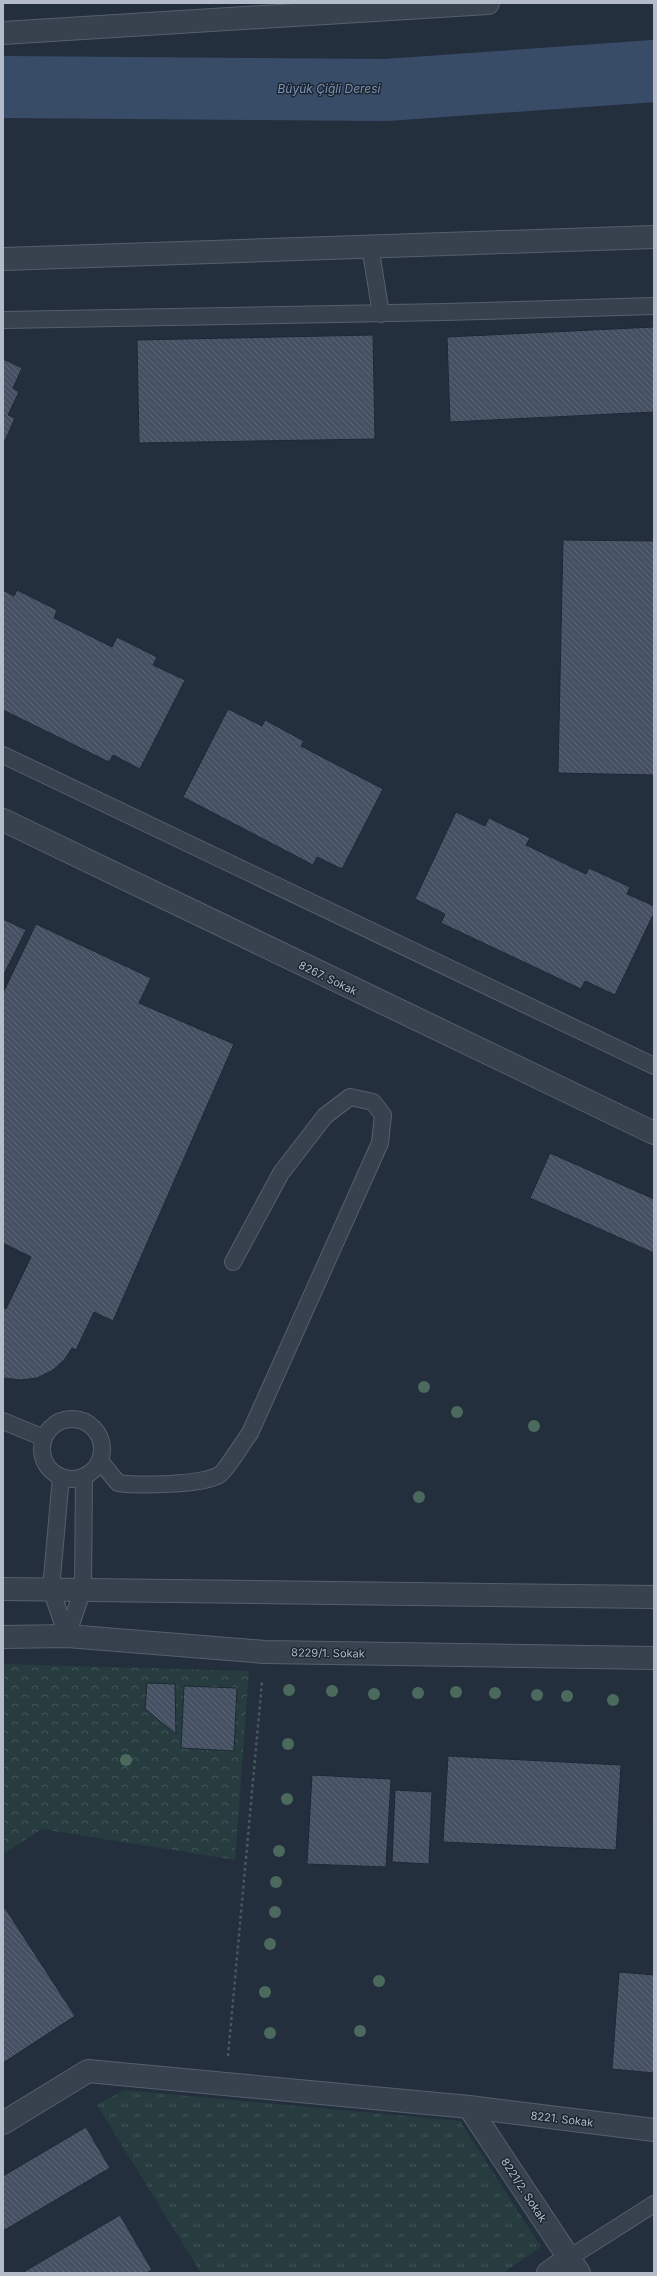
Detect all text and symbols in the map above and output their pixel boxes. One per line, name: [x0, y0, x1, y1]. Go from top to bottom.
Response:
water label: Büyük Çiğli Deresi: [277, 81, 382, 96]
street label: 8267. Sokak: [296, 958, 360, 998]
street label: 8229/1. Sokak: [291, 1645, 365, 1661]
street label: 8221. Sokak: [530, 2108, 594, 2130]
street label: 8221/2. Sokak: [498, 2155, 550, 2225]

